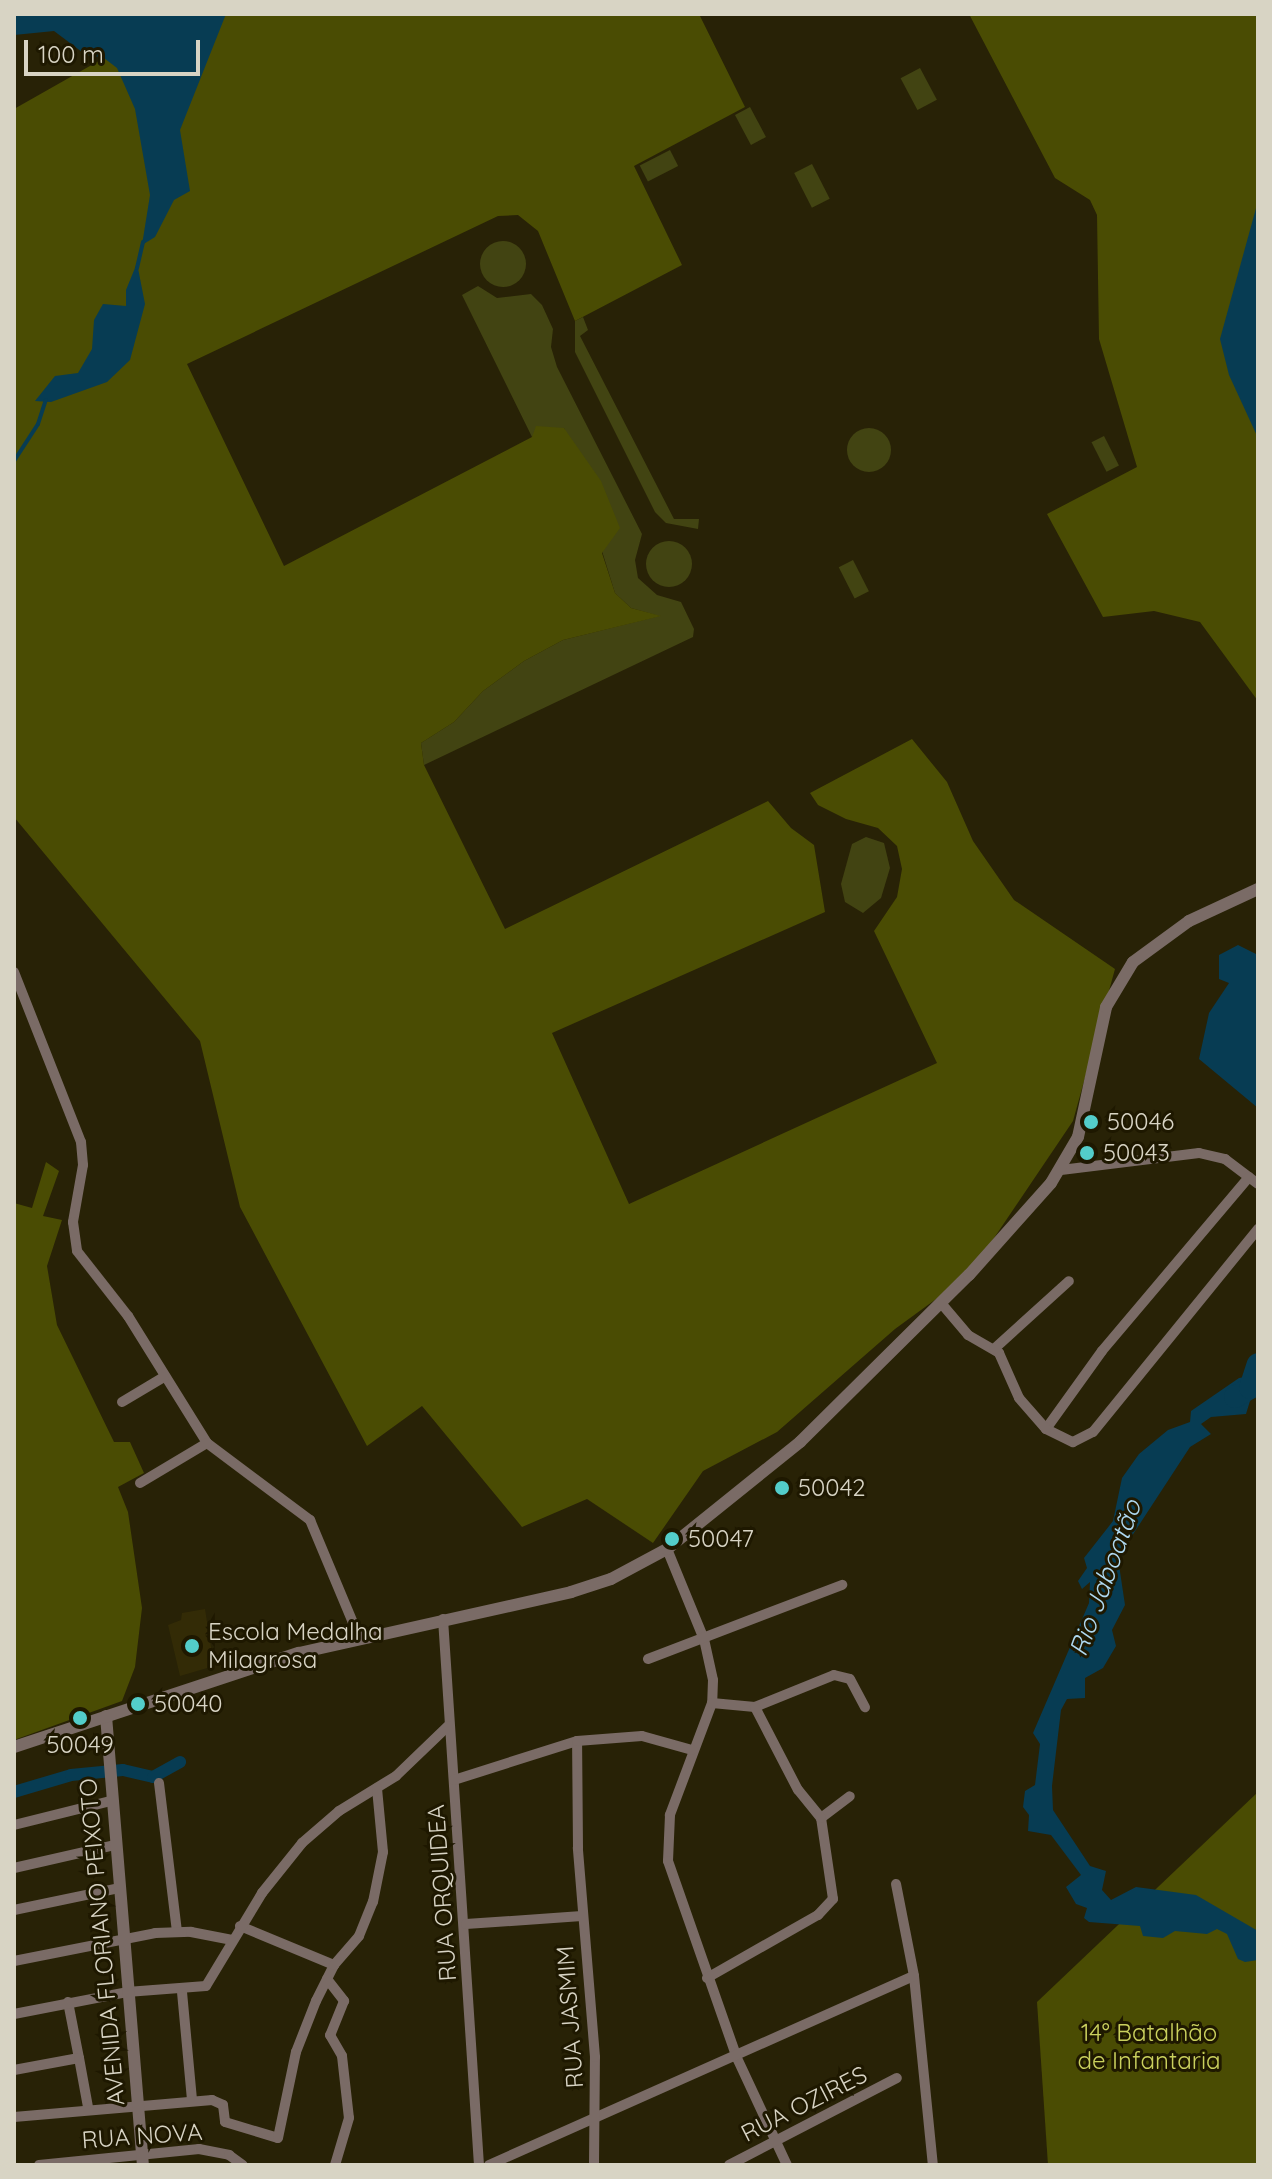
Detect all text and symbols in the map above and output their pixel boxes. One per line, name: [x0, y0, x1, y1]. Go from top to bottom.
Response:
scale bar: [28, 24, 204, 74]
text: 100 m: [38, 39, 104, 69]
place label: 50046: [1107, 1108, 1174, 1136]
marker: 50046: [1082, 1113, 1100, 1131]
place label: 50043: [1103, 1139, 1170, 1167]
marker: 50043: [1078, 1144, 1096, 1162]
place label: 50042: [798, 1474, 866, 1502]
marker: 50042: [773, 1479, 791, 1497]
water label: Rio Jaboatão: [1062, 1496, 1148, 1660]
place label: 50047: [688, 1525, 754, 1553]
marker: 50047: [663, 1530, 681, 1548]
place label: Escola Medalha Milagrosa: [208, 1618, 383, 1674]
marker: Escola Medalha Milagrosa: [183, 1637, 201, 1655]
place label: 50040: [154, 1690, 223, 1718]
marker: 50040: [129, 1695, 147, 1713]
marker: 50049: [71, 1709, 89, 1727]
place label: 50049: [46, 1731, 114, 1759]
street label: AVENIDA FLORIANO PEIXOTO: [73, 1777, 131, 2107]
street label: RUA ORQUIDEA: [421, 1804, 463, 1982]
street label: RUA JASMIM: [551, 1945, 589, 2089]
park label: 14° Batalhão de Infantaria: [1077, 2019, 1221, 2075]
street label: RUA OZIRES: [736, 2060, 872, 2148]
street label: RUA NOVA: [81, 2117, 203, 2155]

